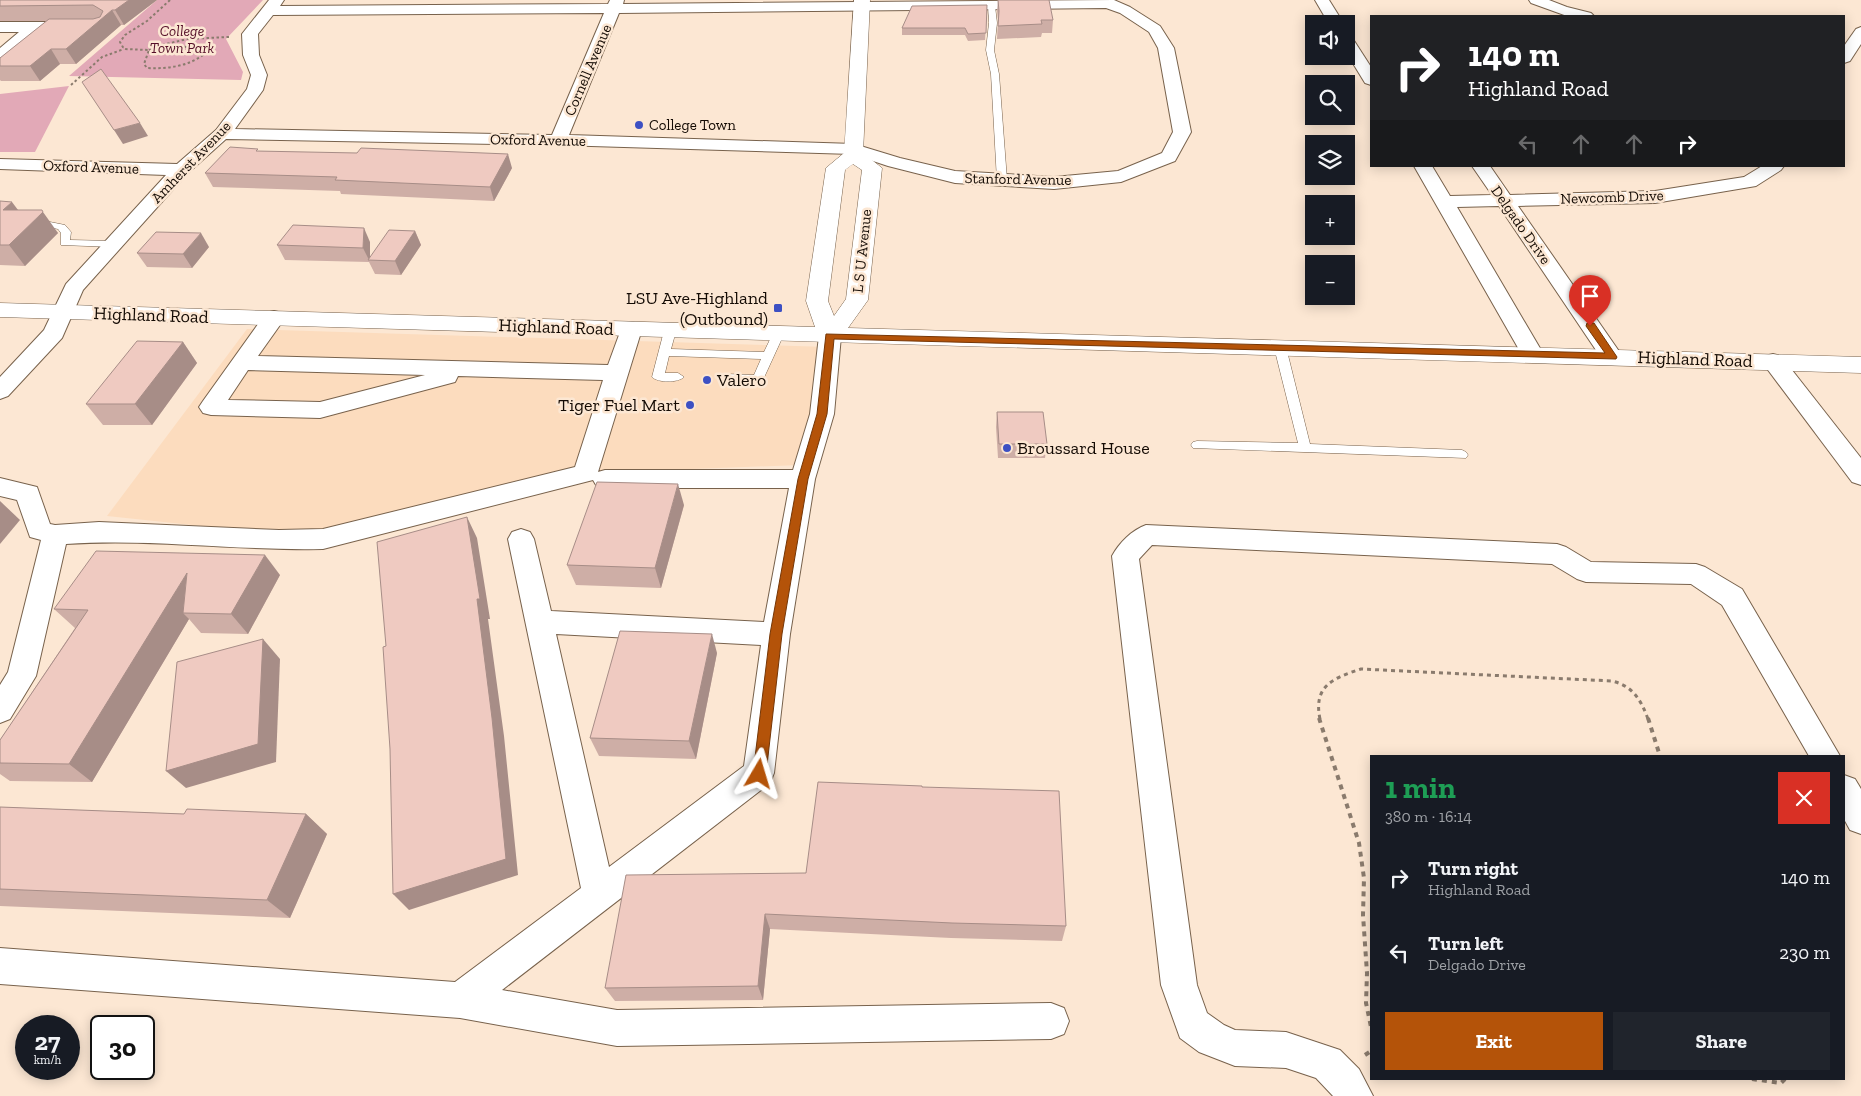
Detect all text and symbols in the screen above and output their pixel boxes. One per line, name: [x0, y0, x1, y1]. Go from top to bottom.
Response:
map controls: [1305, 15, 1355, 305]
button: sound: [1305, 15, 1355, 65]
street label: Cornell Avenue: [561, 21, 615, 119]
park label: College Town Park: [150, 22, 215, 57]
text: 140 m: [1468, 33, 1559, 75]
icon: right: [1385, 35, 1450, 100]
button: search: [1305, 75, 1355, 125]
text: Highland Road: [1468, 75, 1609, 102]
place label: College Town: [649, 116, 736, 134]
street label: Amherst Avenue: [147, 117, 235, 207]
marker: College Town: [633, 119, 645, 131]
street label: Oxford Avenue: [490, 130, 586, 150]
icon: left: [1514, 130, 1542, 158]
icon: ahead: [1567, 130, 1595, 158]
icon: ahead: [1620, 130, 1648, 158]
icon: right: [1673, 130, 1701, 158]
button: layers: [1305, 135, 1355, 185]
street label: Oxford Avenue: [43, 156, 139, 178]
street label: Stanford Avenue: [964, 169, 1072, 189]
street label: Delgado Drive: [1487, 182, 1555, 268]
street label: Newcomb Drive: [1560, 186, 1664, 208]
button: +: [1305, 195, 1355, 245]
street label: L S U Avenue: [849, 208, 875, 294]
button: −: [1305, 255, 1355, 305]
pin: [1569, 275, 1611, 326]
icon: arrive: [1576, 282, 1604, 310]
place label: LSU Ave-Highland (Outbound): [626, 287, 768, 330]
street label: Highland Road: [93, 302, 209, 328]
marker: LSU Ave-Highland (Outbound): [772, 302, 784, 314]
street label: Highland Road: [498, 314, 614, 340]
street label: Highland Road: [1637, 346, 1753, 372]
place label: Valero: [716, 369, 766, 391]
marker: Valero: [701, 374, 713, 386]
place label: Tiger Fuel Mart: [558, 394, 680, 416]
marker: Tiger Fuel Mart: [684, 399, 696, 411]
place label: Broussard House: [1017, 437, 1150, 459]
marker: Broussard House: [1001, 442, 1013, 454]
position arrow: [732, 747, 784, 799]
text: 1 min: [1385, 770, 1456, 806]
button: close: [1778, 772, 1830, 824]
text: 380 m · 16:14: [1385, 807, 1472, 826]
text: Turn right: [1428, 857, 1518, 880]
icon: right: [1385, 864, 1413, 892]
text: 140 m: [1781, 866, 1830, 889]
text: Highland Road: [1428, 880, 1530, 899]
text: Turn left: [1428, 932, 1503, 955]
icon: left: [1385, 939, 1413, 967]
text: 230 m: [1779, 941, 1830, 964]
text: Delgado Drive: [1428, 955, 1526, 974]
button: Exit: [1385, 1012, 1603, 1070]
button: Share: [1613, 1012, 1830, 1070]
speed limit sign: 30: [90, 1015, 155, 1080]
text: 27: [35, 1026, 60, 1056]
text: km/h: [34, 1053, 61, 1067]

